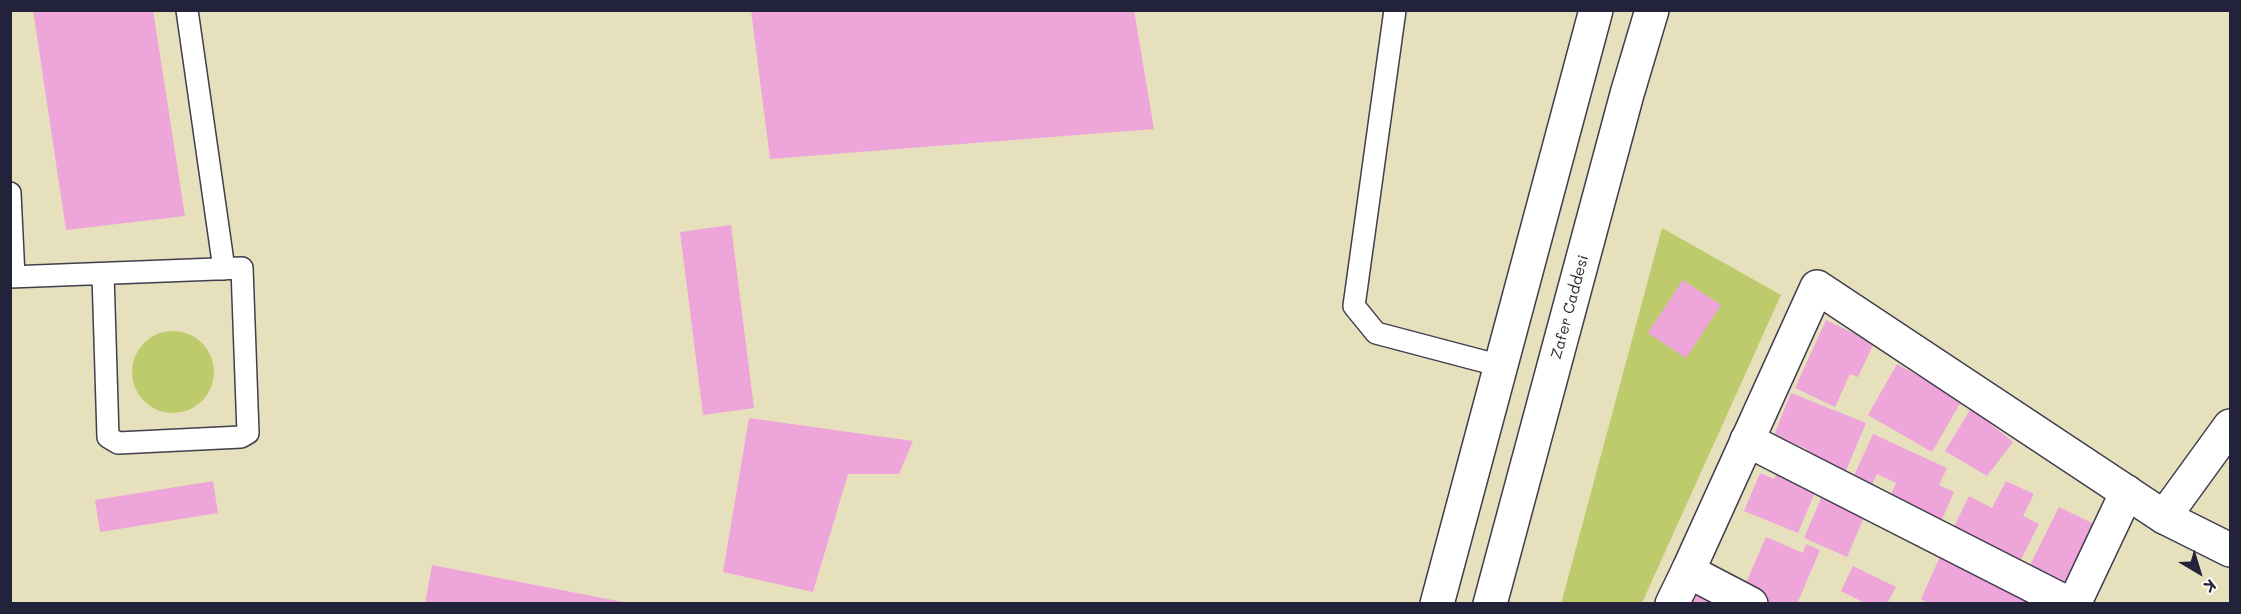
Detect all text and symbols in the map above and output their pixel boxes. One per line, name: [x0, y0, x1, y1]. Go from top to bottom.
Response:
street label: Zafer Caddesi: [1547, 253, 1593, 361]
north arrow: [2169, 542, 2229, 602]
text: K: [2200, 575, 2221, 598]

